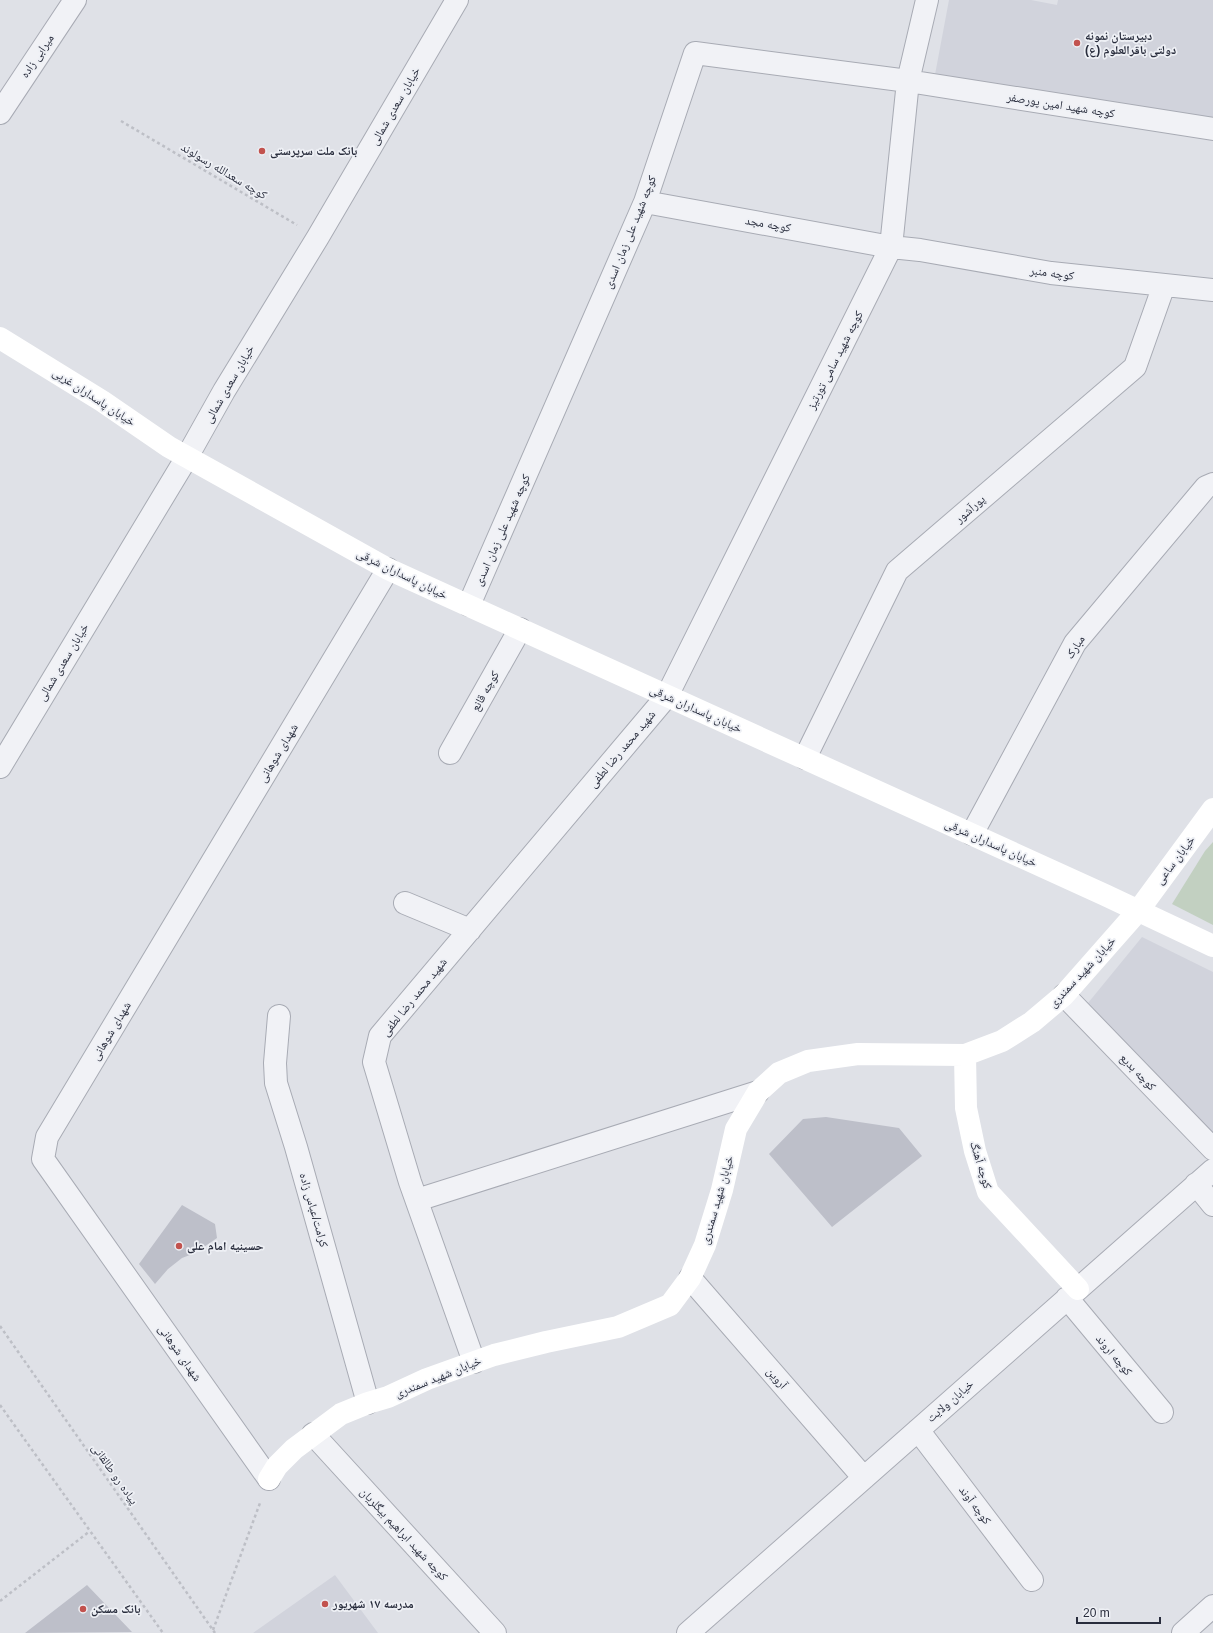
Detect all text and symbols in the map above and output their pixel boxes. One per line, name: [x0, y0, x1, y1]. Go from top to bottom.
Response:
place label: دبیرستان نمونه دولتی باقرالعلوم (ع): [1085, 29, 1176, 58]
street label: میرابی زاده: [17, 31, 57, 81]
marker: دبیرستان نمونه دولتی باقرالعلوم (ع): [1072, 38, 1082, 48]
street label: خیابان سعدی شمالی: [367, 64, 423, 148]
street label: کوچه شهید امین پورصفر: [1005, 89, 1116, 121]
street label: کوچه سعدالله رسولوند: [178, 140, 270, 202]
place label: بانک ملت سرپرستی: [270, 144, 357, 159]
marker: بانک ملت سرپرستی: [257, 146, 267, 156]
street label: کوچه شهید علی زمان اسدی: [601, 173, 659, 291]
street label: کوچه مجد: [744, 213, 792, 235]
street label: کوچه منبر: [1028, 263, 1075, 283]
street label: کوچه شهید سامی تورتیز: [804, 309, 866, 412]
street label: خیابان سعدی شمالی: [201, 342, 257, 426]
street label: خیابان پاسداران غربی: [50, 365, 138, 429]
street label: کوچه شهید علی زمان اسدی: [471, 472, 533, 588]
street label: پورآشور: [951, 492, 988, 527]
street label: خیابان پاسداران شرقی: [354, 546, 450, 603]
street label: خیابان سعدی شمالی: [34, 621, 92, 703]
street label: مبارک: [1062, 633, 1088, 662]
street label: کوچه قانع: [468, 668, 502, 714]
street label: خیابان پاسداران شرقی: [648, 682, 744, 736]
street label: شهید محمد رضا لطفی: [586, 707, 659, 791]
street label: شهدای شوهانی: [255, 721, 301, 785]
street label: خیابان پاسداران شرقی: [943, 816, 1039, 870]
street label: خیابان ساعی: [1152, 833, 1198, 887]
street label: خیابان شهید سمندری: [1046, 933, 1119, 1011]
street label: شهید محمد رضا لطفی: [378, 955, 450, 1039]
street label: شهدای شوهانی: [88, 999, 134, 1063]
street label: کوچه بدیع: [1117, 1051, 1159, 1094]
street label: کوچه آهنگ: [967, 1140, 995, 1190]
street label: خیابان شهید سمندری: [698, 1154, 737, 1246]
street label: کرامت/عباس زاده: [296, 1171, 331, 1249]
place label: حسینیه امام علی: [187, 1239, 264, 1254]
marker: حسینیه امام علی: [174, 1241, 184, 1251]
street label: شهدای شوهانی: [155, 1322, 205, 1384]
street label: کوچه اروند: [1093, 1332, 1135, 1378]
street label: خیابان شهید سمندری: [393, 1353, 484, 1401]
street label: آروین: [764, 1364, 791, 1393]
street label: خیابان ولایت: [924, 1377, 977, 1425]
street label: پیاده رو طالقانی: [89, 1441, 141, 1508]
street label: کوچه آوند: [956, 1483, 994, 1527]
street label: کوچه شهید ابراهیم بیگلریان: [357, 1485, 451, 1584]
place label: مدرسه ۱۷ شهریور: [332, 1597, 414, 1611]
marker: مدرسه ۱۷ شهریور: [320, 1599, 330, 1609]
scale bar: [1077, 1599, 1160, 1625]
place label: بانک مسکن: [91, 1602, 140, 1617]
marker: بانک مسکن: [78, 1604, 88, 1614]
text: 20 m: [1083, 1606, 1110, 1620]

